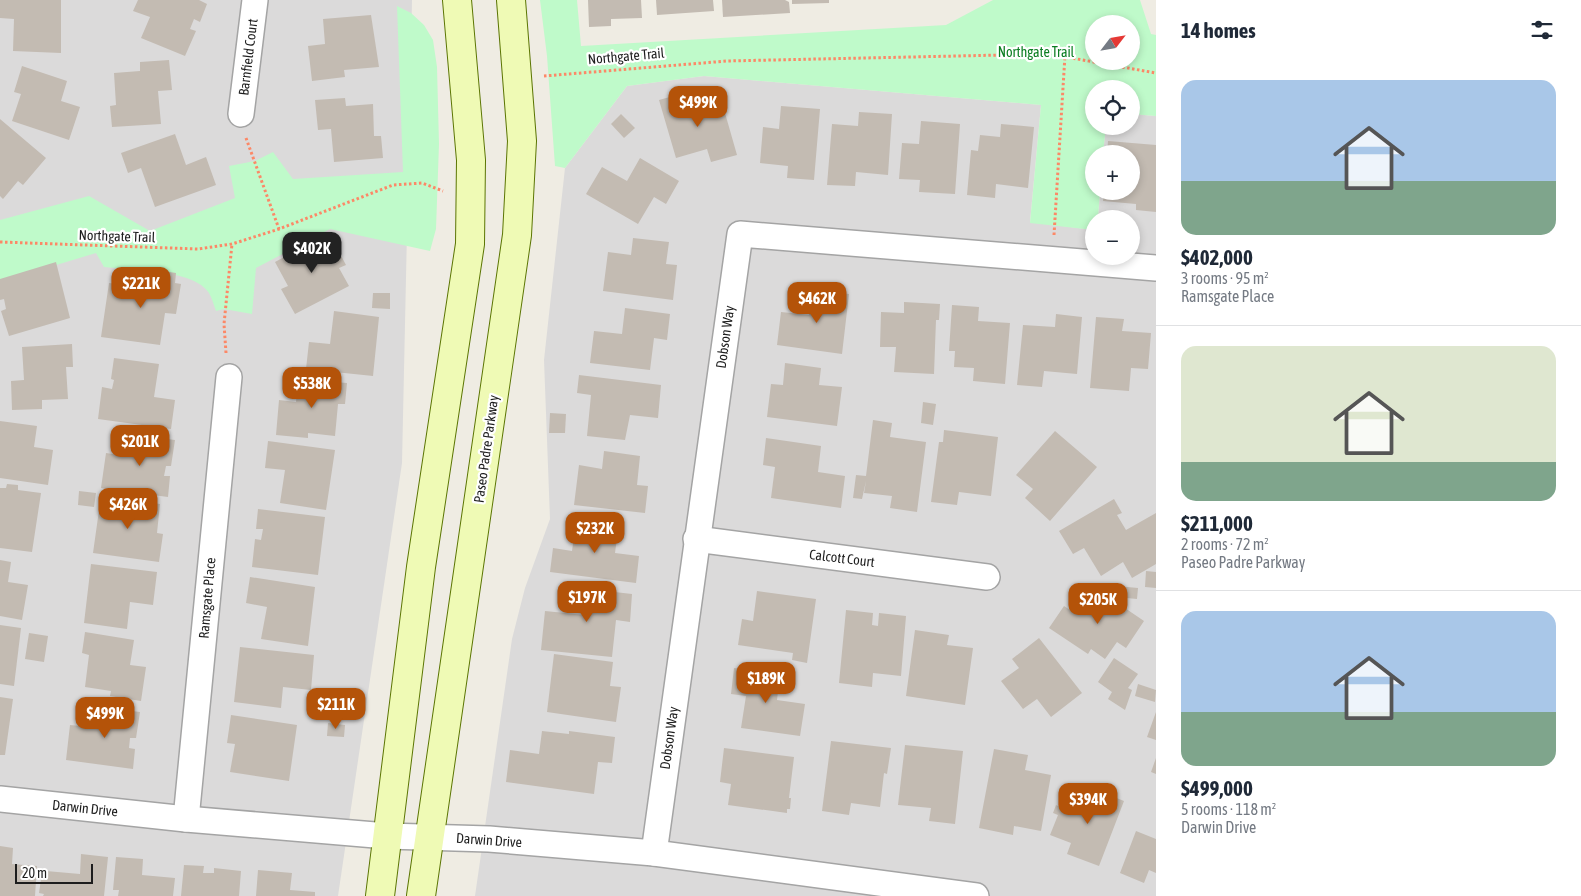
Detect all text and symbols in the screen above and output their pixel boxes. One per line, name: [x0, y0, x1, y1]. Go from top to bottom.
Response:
north arrow: [1085, 15, 1140, 70]
map controls: [1085, 15, 1140, 265]
icon: filters: [1528, 16, 1556, 44]
street label: Barnfield Court: [235, 18, 261, 96]
text: 14 homes: [1181, 18, 1256, 42]
park label: Northgate Trail: [998, 44, 1075, 60]
street label: Northgate Trail: [587, 45, 665, 67]
button: locate: [1085, 80, 1140, 135]
pin: $499K: [663, 86, 733, 128]
text: $499K: [679, 93, 717, 111]
icon: home: [1324, 113, 1414, 203]
button: +: [1085, 145, 1140, 200]
button: −: [1085, 210, 1140, 265]
street label: Northgate Trail: [78, 227, 156, 245]
pin: $402K: [277, 232, 347, 274]
text: $402K: [293, 239, 331, 257]
text: $402,000: [1181, 245, 1253, 269]
pin: $221K: [106, 266, 176, 309]
text: 3 rooms · 95 m²: [1181, 269, 1269, 287]
text: $221K: [122, 274, 160, 292]
pin: $462K: [782, 282, 852, 324]
text: Ramsgate Place: [1181, 287, 1274, 305]
text: $462K: [798, 289, 836, 307]
street label: Dobson Way: [713, 304, 737, 369]
pin: $538K: [277, 366, 347, 409]
text: $538K: [293, 374, 331, 392]
icon: home: [1324, 378, 1414, 468]
street label: Paseo Padre Parkway: [471, 394, 502, 504]
pin: $201K: [105, 424, 175, 467]
text: $201K: [121, 432, 159, 450]
pin: $426K: [93, 488, 163, 530]
text: $426K: [109, 495, 147, 513]
text: $211,000: [1181, 511, 1253, 535]
pin: $232K: [560, 512, 630, 554]
text: $232K: [576, 519, 614, 537]
text: 2 rooms · 72 m²: [1181, 535, 1269, 553]
street label: Calcott Court: [808, 546, 876, 570]
text: Paseo Padre Parkway: [1181, 553, 1305, 571]
street label: Ramsgate Place: [195, 557, 219, 639]
pin: $197K: [552, 580, 622, 623]
pin: $205K: [1063, 582, 1133, 625]
text: $197K: [568, 588, 606, 606]
text: $205K: [1079, 590, 1117, 608]
icon: home: [1324, 643, 1414, 733]
pin: $189K: [731, 662, 801, 704]
text: $189K: [747, 669, 785, 687]
pin: $211K: [301, 688, 371, 730]
text: $211K: [317, 695, 355, 713]
pin: $499K: [70, 696, 140, 739]
text: $499K: [86, 704, 124, 722]
street label: Dobson Way: [657, 705, 681, 770]
text: $499,000: [1181, 776, 1253, 800]
pin: $394K: [1053, 782, 1123, 825]
text: $394K: [1069, 790, 1107, 808]
street label: Darwin Drive: [51, 797, 119, 819]
text: 5 rooms · 118 m²: [1181, 800, 1276, 818]
text: Darwin Drive: [1181, 818, 1256, 836]
street label: Darwin Drive: [456, 830, 522, 850]
scale bar: [15, 861, 92, 884]
text: 20 m: [22, 865, 47, 881]

